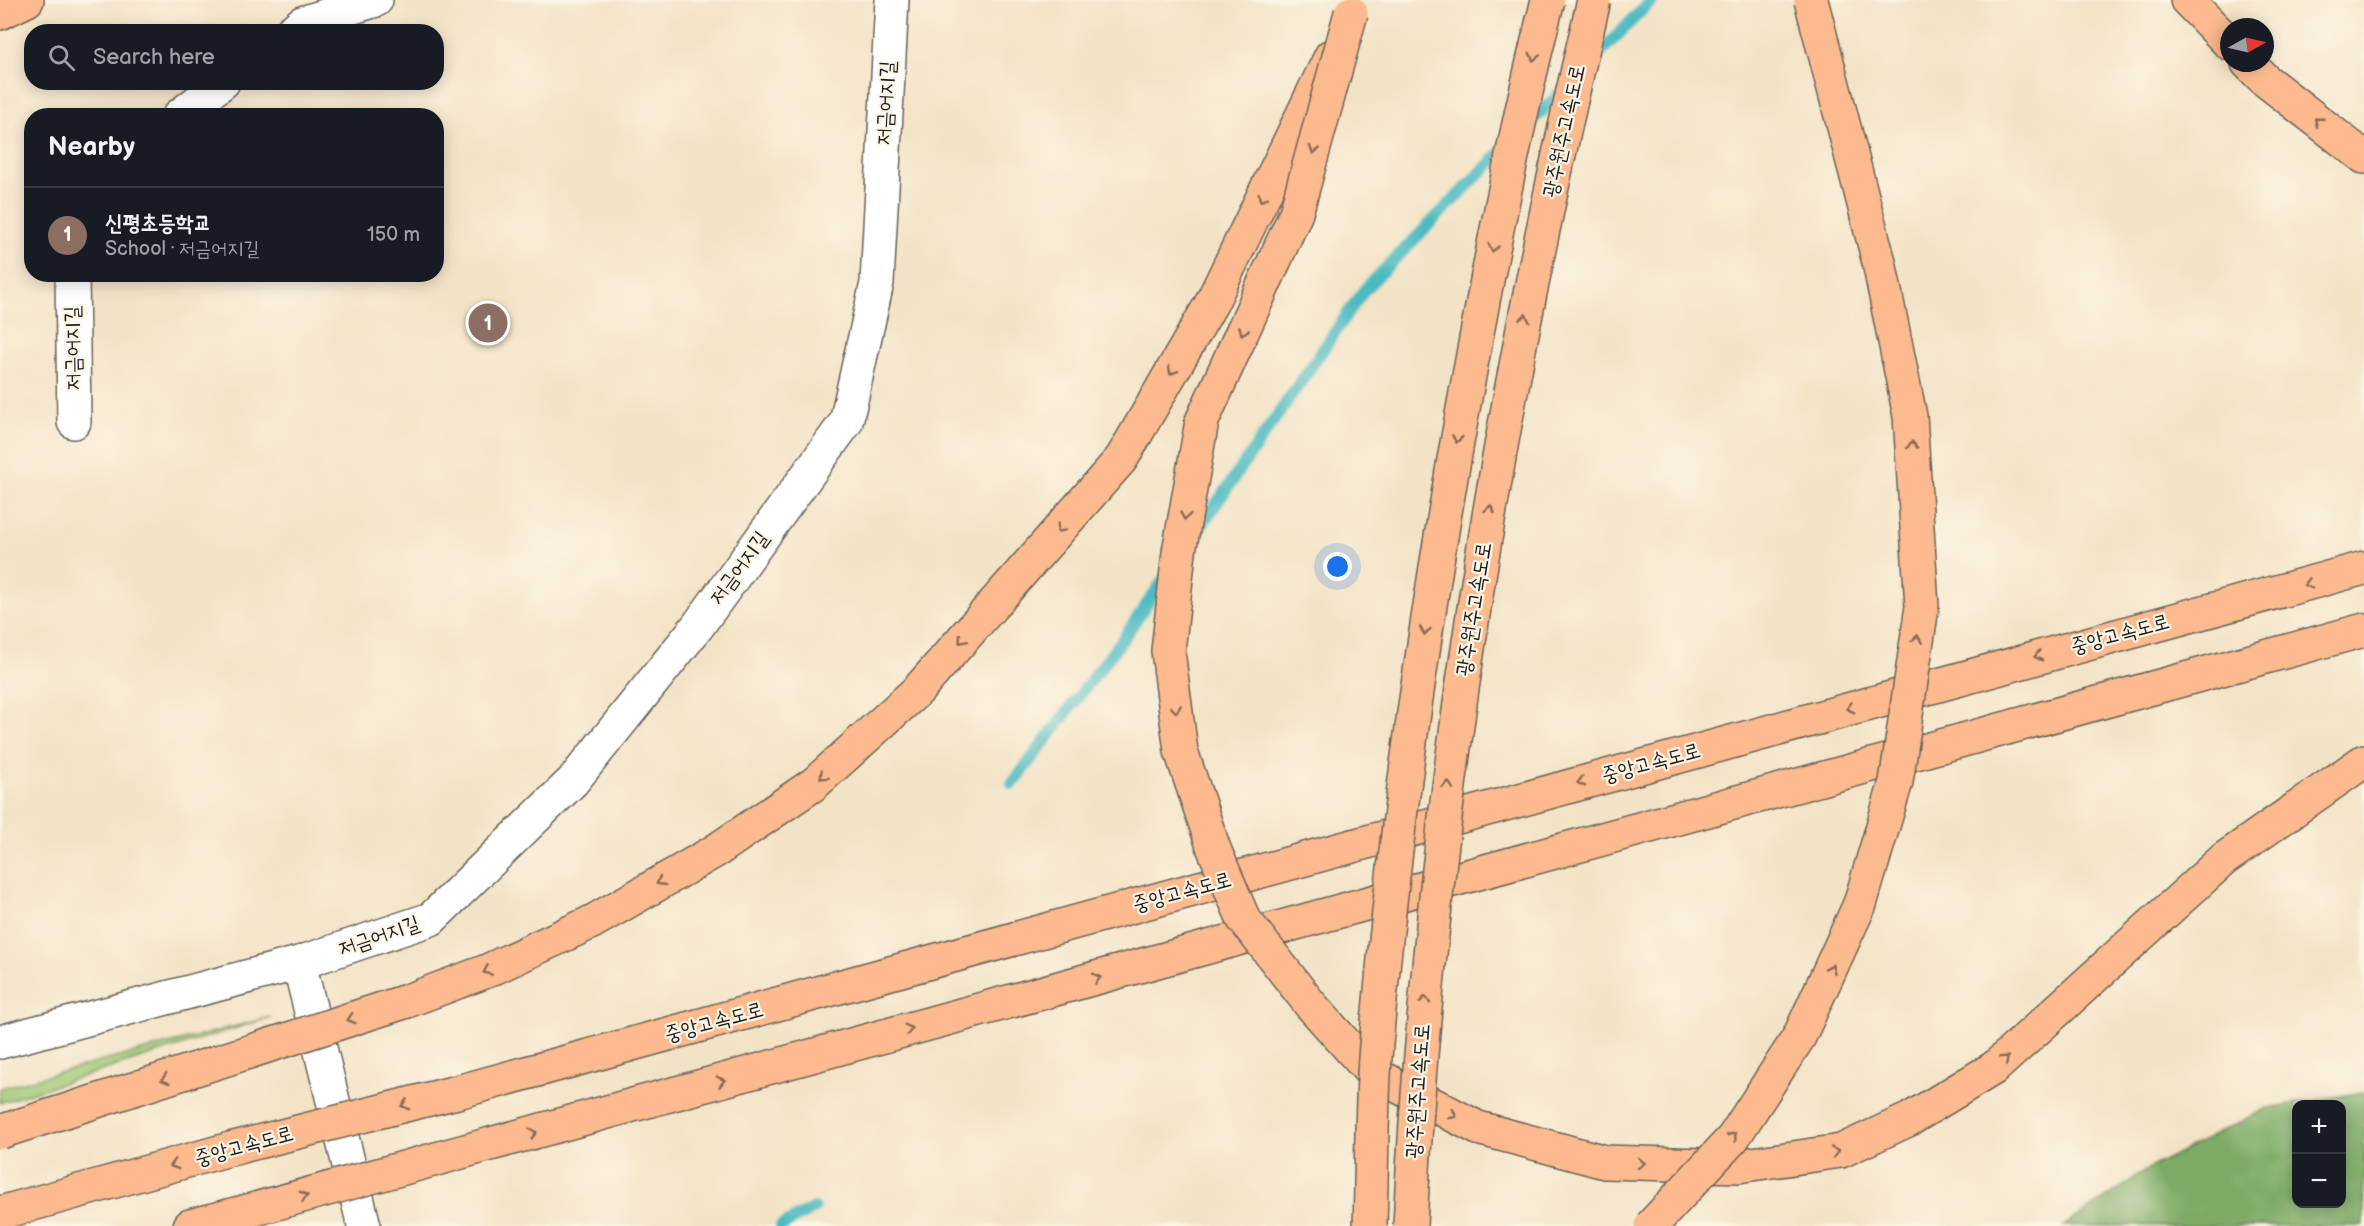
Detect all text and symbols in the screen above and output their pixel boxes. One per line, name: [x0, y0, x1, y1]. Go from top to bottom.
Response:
north arrow: [2220, 18, 2274, 72]
search box: [24, 24, 444, 90]
icon: search: [45, 41, 78, 74]
text: Search here: [93, 44, 215, 71]
one-way arrow: [1528, 52, 1541, 62]
street label: 저금어지길: [871, 60, 901, 146]
street label: 광주원주고속도로: [1538, 62, 1590, 200]
one-way arrow: [2314, 118, 2325, 129]
text: Nearby: [48, 132, 135, 163]
one-way arrow: [1308, 145, 1321, 155]
one-way arrow: [1258, 192, 1270, 203]
text: 신평초등학교: [105, 210, 211, 237]
text: 1: [63, 223, 72, 247]
text: 150 m: [367, 223, 420, 247]
text: School · 저금어지길: [105, 237, 260, 261]
one-way arrow: [1488, 242, 1501, 252]
pin: 1: [468, 300, 508, 346]
street label: 저금어지길: [60, 305, 86, 390]
one-way arrow: [1518, 313, 1531, 323]
one-way arrow: [1238, 325, 1250, 336]
one-way arrow: [1168, 365, 1180, 375]
one-way arrow: [1451, 434, 1464, 444]
one-way arrow: [1906, 440, 1919, 449]
one-way arrow: [1483, 505, 1496, 515]
one-way arrow: [1179, 511, 1192, 521]
one-way arrow: [1056, 522, 1067, 533]
street label: 저금어지길: [704, 526, 774, 610]
street label: 광주원주고속도로: [1451, 540, 1497, 678]
your location: [1323, 552, 1352, 581]
one-way arrow: [2303, 576, 2313, 589]
street label: 중앙고속도로: [2068, 609, 2172, 659]
one-way arrow: [1419, 627, 1431, 636]
one-way arrow: [959, 633, 970, 644]
one-way arrow: [1910, 635, 1922, 644]
one-way arrow: [2033, 649, 2043, 662]
one-way arrow: [1845, 701, 1855, 714]
one-way arrow: [1169, 705, 1181, 714]
street label: 중앙고속도로: [1599, 738, 1703, 788]
one-way arrow: [820, 769, 830, 780]
one-way arrow: [1576, 775, 1586, 788]
one-way arrow: [1442, 781, 1454, 790]
street label: 중앙고속도로: [1130, 867, 1234, 917]
one-way arrow: [656, 875, 667, 887]
street label: 저금어지길: [335, 910, 423, 962]
one-way arrow: [482, 964, 493, 976]
one-way arrow: [1823, 964, 1835, 975]
one-way arrow: [1091, 972, 1101, 985]
one-way arrow: [1418, 995, 1431, 1004]
street label: 중앙고속도로: [662, 997, 766, 1047]
one-way arrow: [346, 1012, 357, 1024]
street label: 광주원주고속도로: [1401, 1023, 1435, 1159]
one-way arrow: [903, 1024, 913, 1037]
one-way arrow: [1998, 1055, 2008, 1066]
one-way arrow: [160, 1071, 171, 1084]
one-way arrow: [715, 1076, 725, 1088]
one-way arrow: [400, 1098, 410, 1111]
map controls: [2292, 1100, 2346, 1208]
button: +: [2292, 1100, 2346, 1154]
one-way arrow: [1447, 1108, 1458, 1119]
street label: 중앙고속도로: [192, 1121, 296, 1171]
one-way arrow: [527, 1128, 537, 1140]
one-way arrow: [1726, 1132, 1737, 1143]
one-way arrow: [1829, 1146, 1839, 1159]
button: −: [2292, 1154, 2346, 1208]
one-way arrow: [1636, 1157, 1645, 1169]
one-way arrow: [169, 1158, 180, 1170]
one-way arrow: [298, 1191, 309, 1203]

